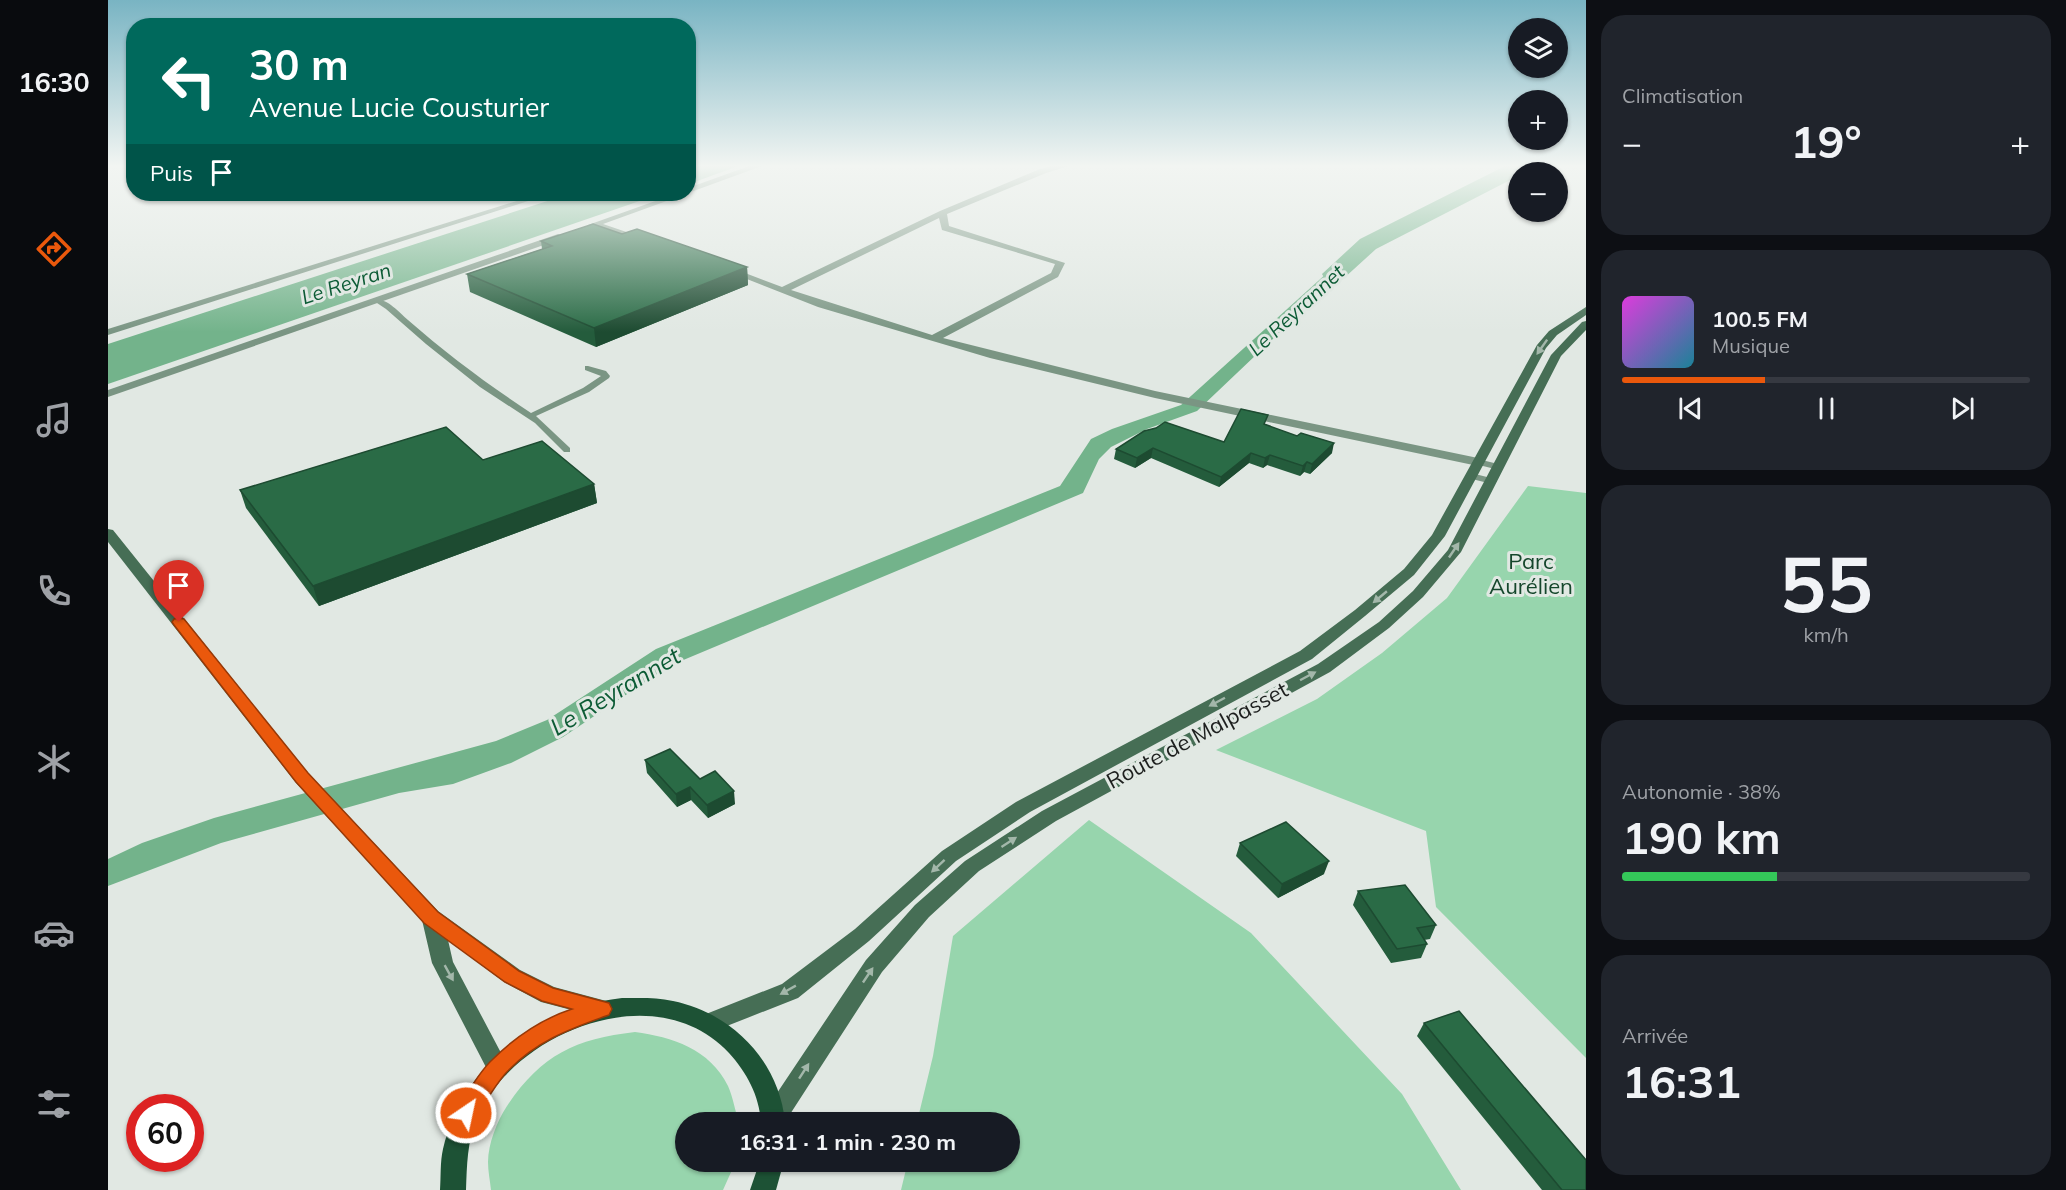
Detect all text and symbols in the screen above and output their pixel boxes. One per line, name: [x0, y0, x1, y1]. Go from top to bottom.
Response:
map controls: [1508, 18, 1568, 222]
button: layers: [1508, 18, 1568, 78]
text: 30 m: [249, 38, 349, 91]
icon: left: [150, 42, 228, 120]
text: 16:30: [18, 65, 90, 99]
text: Climatisation: [1622, 83, 1743, 108]
text: Avenue Lucie Cousturier: [249, 90, 549, 124]
button: +: [1508, 90, 1568, 150]
text: 19°: [1790, 113, 1862, 169]
text: −: [1622, 122, 1642, 163]
text: +: [2010, 122, 2030, 163]
icon: arrive: [205, 156, 238, 189]
text: Puis: [150, 159, 193, 187]
button: −: [1508, 162, 1568, 222]
icon: directions: [33, 228, 75, 270]
water label: Le Reyran: [298, 257, 394, 309]
water label: Le Reyrannet: [1243, 258, 1350, 361]
text: 100.5 FM: [1712, 305, 1808, 333]
text: Musique: [1712, 333, 1790, 358]
one-way arrow: [1536, 339, 1548, 355]
icon: previous: [1674, 392, 1707, 425]
icon: pause: [1810, 392, 1843, 425]
icon: next: [1946, 392, 1979, 425]
icon: music: [33, 399, 75, 441]
text: 55: [1779, 534, 1873, 632]
one-way arrow: [1448, 542, 1459, 558]
park label: Parc Aurélien: [1489, 547, 1573, 600]
pin: [153, 560, 204, 622]
icon: arrive: [162, 569, 195, 602]
icon: phone: [33, 570, 75, 612]
one-way arrow: [1373, 590, 1388, 603]
text: km/h: [1803, 622, 1849, 647]
water label: Le Reyrannet: [544, 640, 686, 742]
one-way arrow: [1299, 671, 1316, 681]
street label: Route de Malpasset: [1101, 675, 1293, 795]
one-way arrow: [1208, 697, 1225, 707]
icon: climate: [33, 741, 75, 783]
text: Autonomie · 38%: [1622, 779, 1781, 804]
text: 190 km: [1622, 809, 1781, 865]
one-way arrow: [1001, 837, 1017, 848]
one-way arrow: [931, 859, 946, 872]
icon: car: [33, 912, 75, 954]
one-way arrow: [444, 965, 454, 982]
one-way arrow: [862, 968, 874, 984]
one-way arrow: [780, 985, 797, 995]
text: Arrivée: [1622, 1023, 1688, 1048]
text: 16:31: [1622, 1053, 1741, 1109]
one-way arrow: [798, 1063, 809, 1079]
position arrow: [434, 1081, 498, 1145]
icon: filters: [33, 1083, 75, 1125]
speed limit sign: 60: [126, 1094, 204, 1172]
text: 16:31 · 1 min · 230 m: [739, 1128, 956, 1156]

